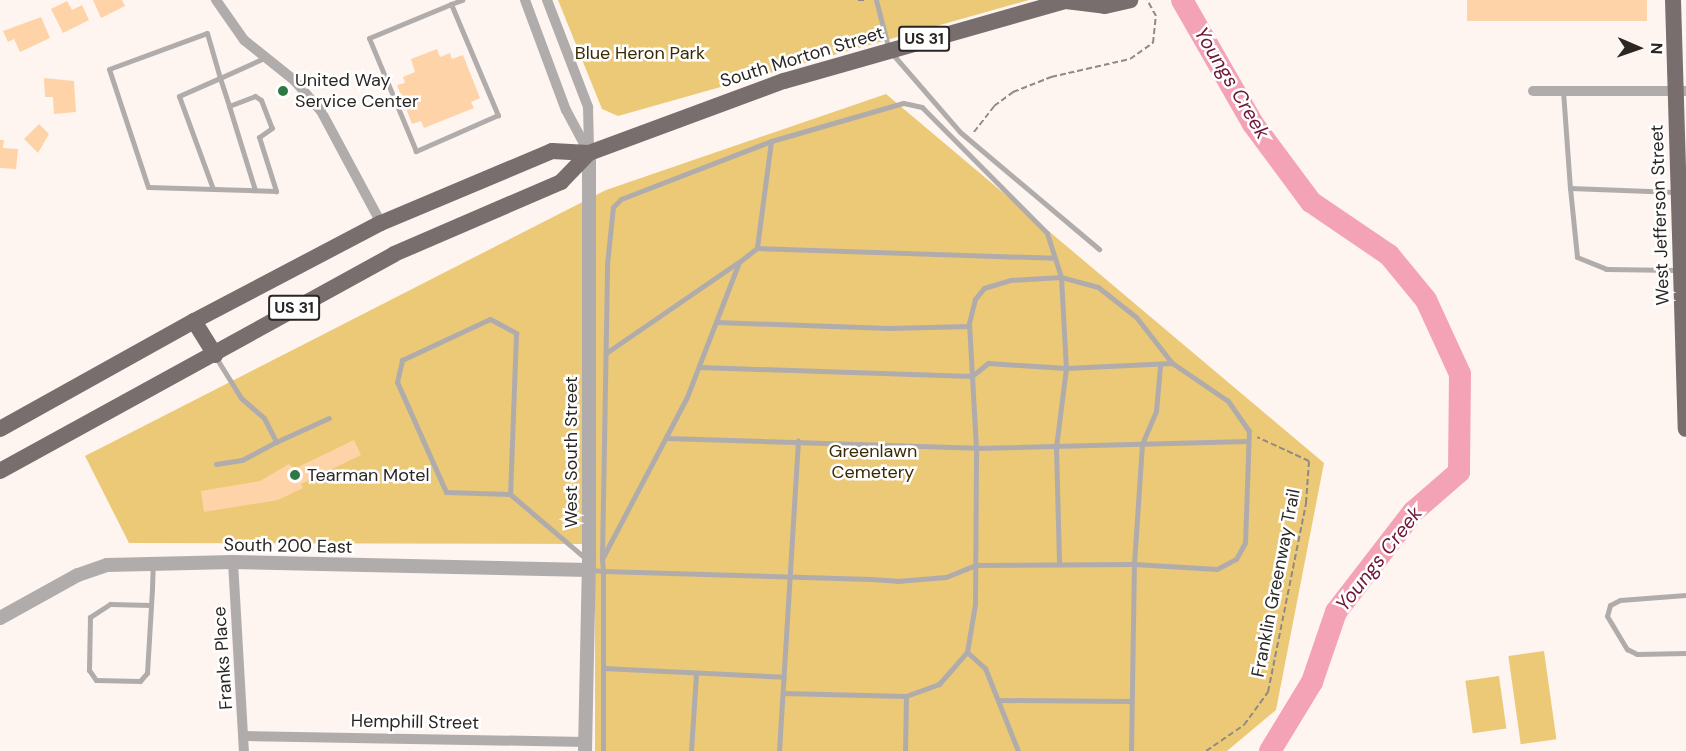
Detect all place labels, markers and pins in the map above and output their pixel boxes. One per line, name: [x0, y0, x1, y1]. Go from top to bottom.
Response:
place label: United Way Service Center: [295, 70, 419, 112]
marker: United Way Service Center: [276, 84, 290, 98]
place label: Tearman Motel: [307, 464, 430, 486]
marker: Tearman Motel: [288, 468, 302, 482]

